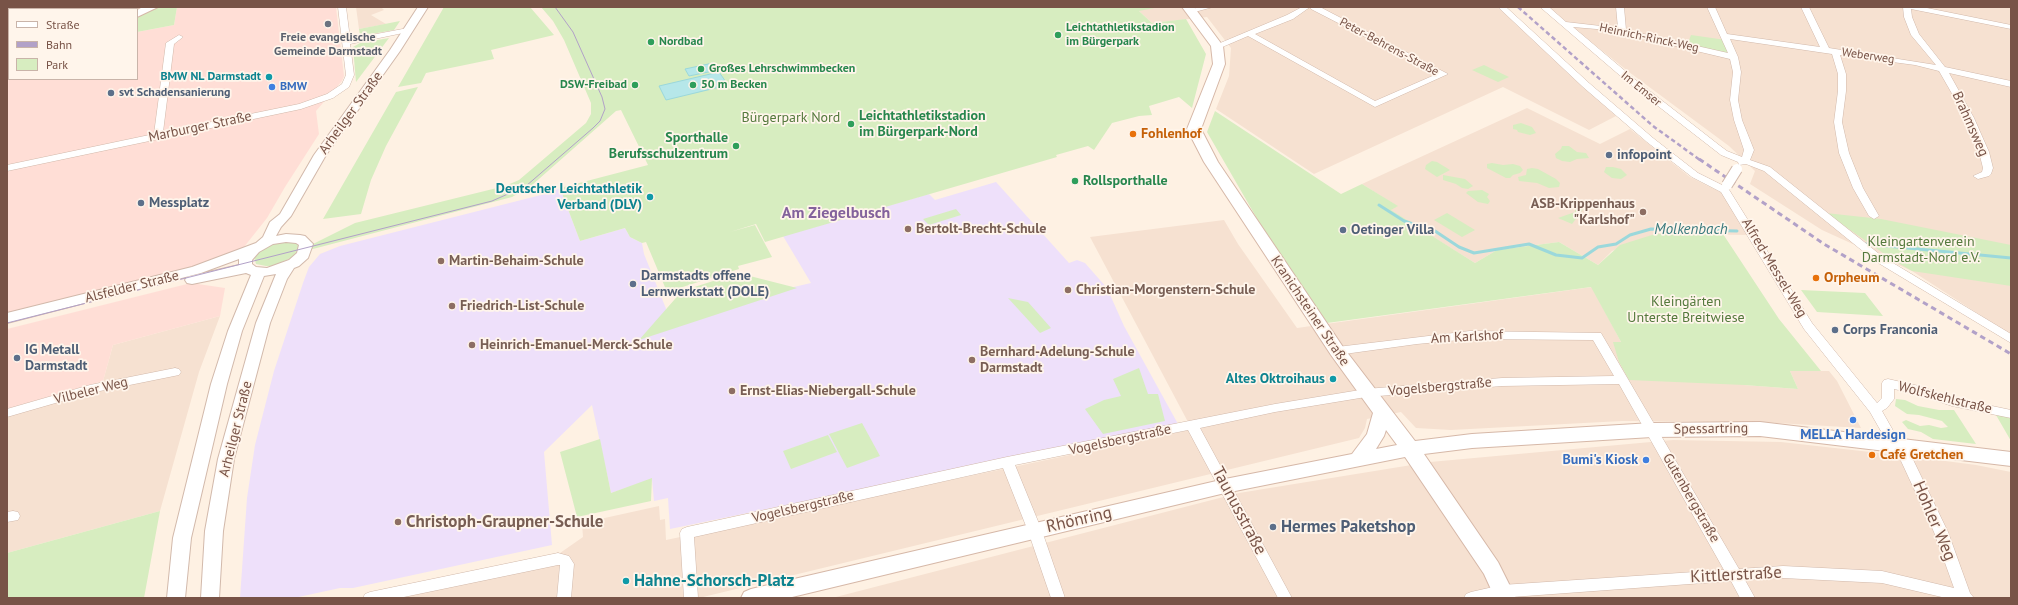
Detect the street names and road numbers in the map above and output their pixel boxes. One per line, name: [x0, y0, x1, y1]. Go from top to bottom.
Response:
street label: Peter-Behrens-Straße: [1337, 15, 1441, 79]
street label: Heinrich-Rinck-Weg: [1598, 20, 1700, 56]
street label: Weberweg: [1841, 45, 1895, 67]
street label: Arheilger Straße: [315, 68, 387, 158]
street label: Im Emser: [1618, 68, 1664, 110]
street label: Brahmsweg: [1948, 89, 1992, 159]
street label: Marburger Straße: [147, 108, 253, 146]
street label: Alfred-Messel-Weg: [1738, 215, 1810, 321]
street label: Kranichsteiner Straße: [1267, 253, 1353, 369]
street label: Alsfelder Straße: [83, 267, 181, 307]
street label: Am Karlshof: [1430, 327, 1504, 347]
street label: Vilbeler Weg: [52, 374, 130, 408]
street label: Vogelsbergstraße: [1387, 374, 1493, 400]
street label: Wolfskehlstraße: [1896, 378, 1994, 418]
street label: Arheilger Straße: [216, 379, 256, 479]
street label: Spessartring: [1674, 420, 1748, 438]
street label: Vogelsbergstraße: [1067, 421, 1173, 459]
street label: Gutenbergstraße: [1659, 450, 1723, 546]
street label: Taunusstraße: [1207, 464, 1271, 558]
street label: Hohler Weg: [1908, 478, 1960, 564]
street label: Vogelsbergstraße: [750, 487, 856, 527]
street label: Rhönring: [1044, 503, 1114, 537]
street label: Kittlerstraße: [1690, 562, 1782, 588]

